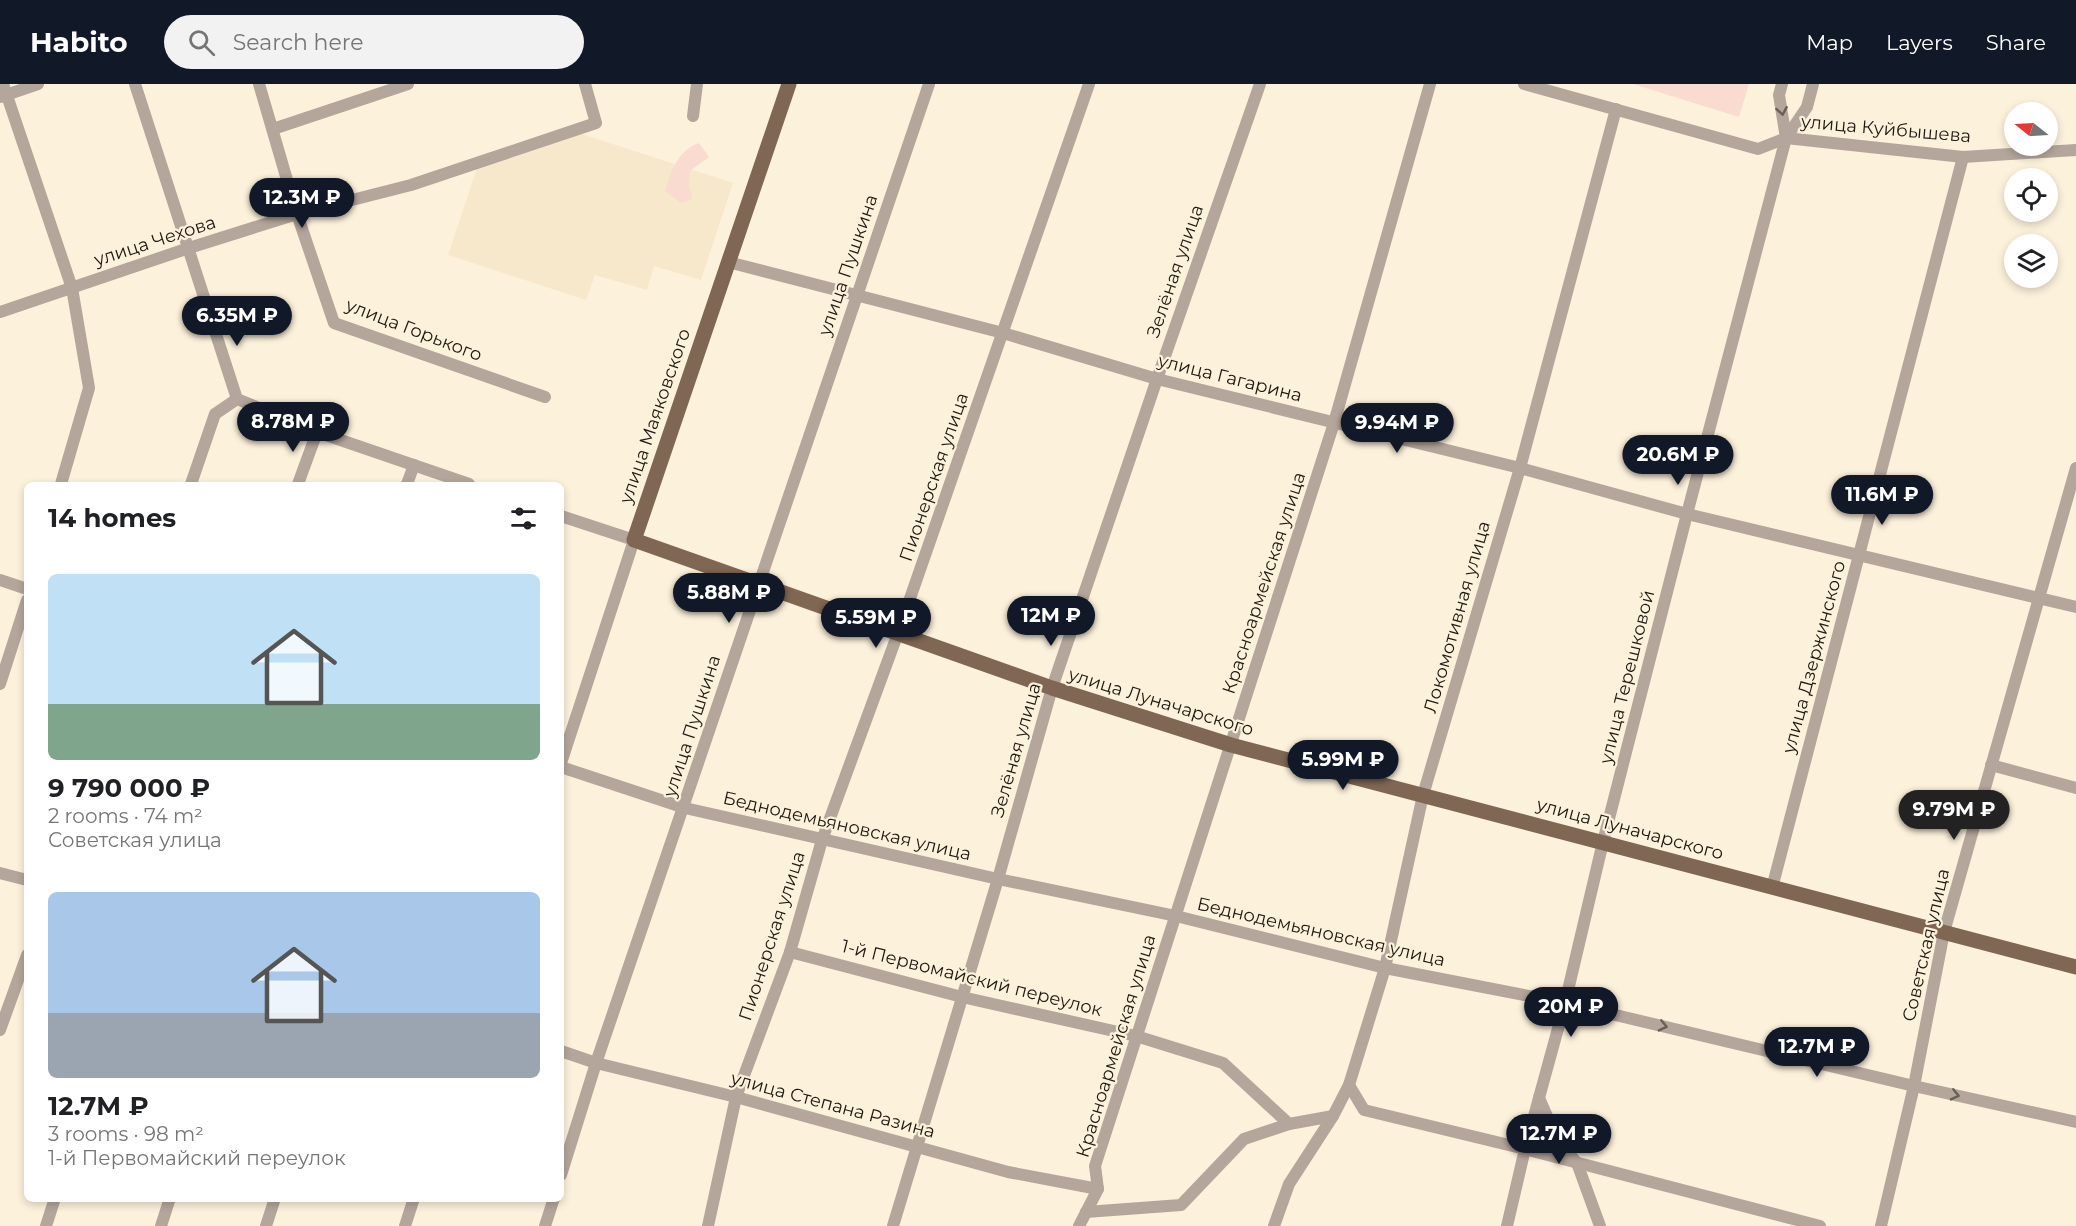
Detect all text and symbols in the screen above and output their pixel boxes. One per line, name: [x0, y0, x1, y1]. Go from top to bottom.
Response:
search box: [164, 15, 584, 69]
text: Habito: [30, 25, 128, 59]
icon: search: [185, 26, 218, 59]
text: Search here: [233, 29, 364, 56]
text: Map: [1806, 30, 1853, 55]
text: Layers: [1886, 30, 1953, 55]
text: Share: [1986, 30, 2046, 55]
north arrow: [2004, 102, 2058, 156]
map controls: [2004, 102, 2058, 288]
one-way arrow: [1775, 105, 1788, 115]
street label: улица Куйбышева: [1799, 111, 1972, 147]
button: locate: [2004, 168, 2058, 222]
pin: 12.3M ₽: [247, 178, 357, 229]
text: 12.3M ₽: [263, 185, 341, 209]
street label: улица Пушкина: [813, 191, 882, 339]
street label: Зелёная улица: [1142, 202, 1208, 340]
street label: улица Чехова: [90, 211, 219, 271]
button: layers: [2004, 234, 2058, 288]
street label: улица Горького: [342, 294, 485, 366]
pin: 6.35M ₽: [182, 296, 292, 347]
text: 6.35M ₽: [196, 303, 278, 327]
street label: улица Маяковского: [614, 326, 695, 507]
street label: улица Гагарина: [1155, 349, 1304, 407]
street label: Пионерская улица: [895, 390, 973, 564]
pin: 8.78M ₽: [238, 402, 348, 453]
pin: 9.94M ₽: [1342, 403, 1452, 454]
text: 8.78M ₽: [251, 409, 335, 433]
text: 9.94M ₽: [1355, 410, 1439, 434]
pin: 20.6M ₽: [1623, 435, 1733, 486]
text: 20.6M ₽: [1636, 442, 1720, 466]
street label: Красноармейская улица: [1218, 469, 1310, 697]
pin: 11.6M ₽: [1827, 475, 1937, 526]
text: 11.6M ₽: [1845, 482, 1919, 506]
text: 14 homes: [48, 502, 176, 534]
icon: filters: [507, 502, 540, 535]
street label: Локомотивная улица: [1419, 518, 1495, 716]
street label: улица Дзержинского: [1777, 558, 1850, 757]
pin: 5.88M ₽: [674, 573, 784, 624]
text: 5.88M ₽: [687, 580, 771, 604]
street label: улица Терешковой: [1595, 588, 1659, 767]
pin: 12M ₽: [1009, 596, 1093, 647]
pin: 5.59M ₽: [821, 598, 931, 649]
text: 12M ₽: [1021, 603, 1081, 627]
text: 5.59M ₽: [835, 605, 917, 629]
icon: home: [240, 613, 348, 721]
street label: улица Пушкина: [658, 652, 725, 801]
street label: улица Луначарского: [1065, 663, 1256, 741]
street label: Зелёная улица: [986, 680, 1046, 820]
pin: 5.99M ₽: [1288, 740, 1398, 791]
text: 5.99M ₽: [1302, 747, 1384, 771]
text: 9 790 000 ₽: [48, 772, 210, 804]
street label: Беднодемьяновская улица: [721, 787, 973, 865]
pin: 9.79M ₽: [1899, 790, 2009, 841]
street label: улица Луначарского: [1533, 793, 1726, 865]
text: 9.79M ₽: [1913, 797, 1995, 821]
text: 2 rooms · 74 m²: [48, 804, 203, 828]
text: Советская улица: [48, 828, 222, 852]
street label: Пионерская улица: [734, 848, 810, 1024]
street label: Советская улица: [1898, 866, 1954, 1024]
street label: Беднодемьяновская улица: [1195, 893, 1447, 971]
icon: home: [240, 931, 348, 1039]
street label: Красноармейская улица: [1072, 932, 1160, 1160]
street label: 1-й Первомайский переулок: [839, 935, 1105, 1021]
pin: 20M ₽: [1529, 987, 1613, 1038]
text: 20M ₽: [1538, 994, 1604, 1018]
one-way arrow: [1658, 1018, 1668, 1031]
pin: 12.7M ₽: [1762, 1027, 1872, 1078]
text: 12.7M ₽: [1778, 1034, 1856, 1058]
street label: улица Степана Разина: [728, 1067, 937, 1143]
one-way arrow: [1950, 1088, 1960, 1101]
text: 12.7M ₽: [48, 1090, 149, 1122]
pin: 12.7M ₽: [1504, 1114, 1614, 1165]
text: 12.7M ₽: [1520, 1121, 1598, 1145]
text: 3 rooms · 98 m²: [48, 1122, 204, 1146]
text: 1-й Первомайский переулок: [48, 1146, 346, 1170]

